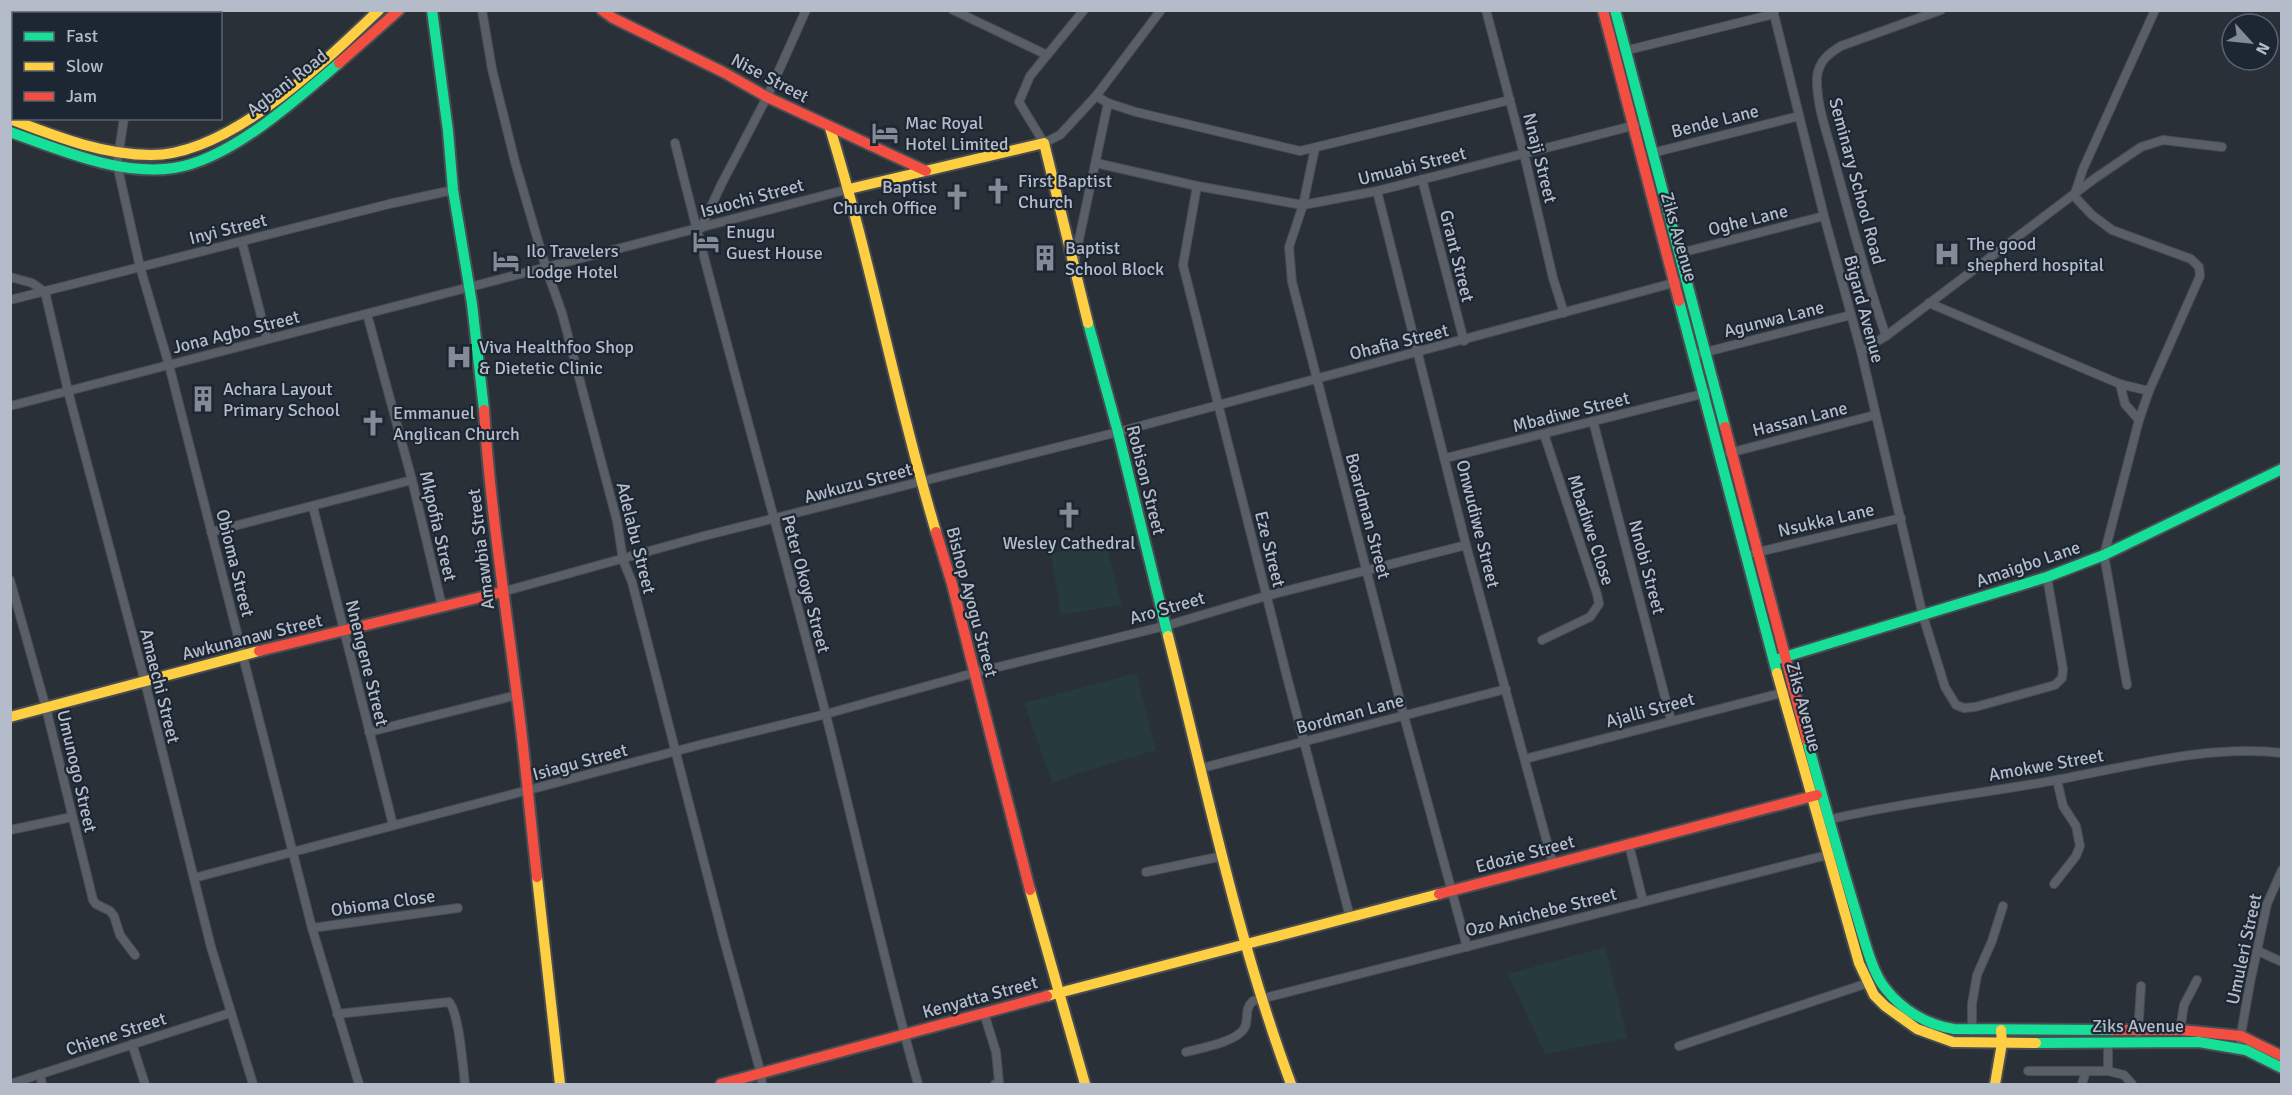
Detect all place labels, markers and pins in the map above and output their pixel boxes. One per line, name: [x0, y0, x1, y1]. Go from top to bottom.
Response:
place label: Mac Royal Hotel Limited: [905, 112, 1009, 155]
hotel icon: Mac Royal Hotel Limited: [870, 118, 900, 148]
place label: First Baptist Church: [1018, 170, 1112, 213]
place label: Baptist Church Office: [833, 176, 937, 219]
church icon: First Baptist Church: [983, 176, 1013, 206]
church icon: Baptist Church Office: [942, 182, 972, 212]
place label: Enugu Guest House: [726, 221, 823, 264]
hotel icon: Enugu Guest House: [691, 227, 721, 257]
place label: The good shepherd hospital: [1967, 233, 2104, 276]
place label: Baptist School Block: [1065, 237, 1164, 280]
hospital icon: The good shepherd hospital: [1932, 239, 1962, 269]
place label: Ilo Travelers Lodge Hotel: [526, 240, 619, 283]
building icon: Baptist School Block: [1030, 243, 1060, 273]
hotel icon: Ilo Travelers Lodge Hotel: [491, 246, 521, 276]
place label: Viva Healthfoo Shop & Dietetic Clinic: [479, 336, 634, 379]
hospital icon: Viva Healthfoo Shop & Dietetic Clinic: [444, 342, 474, 372]
place label: Achara Layout Primary School: [223, 378, 340, 421]
building icon: Achara Layout Primary School: [188, 384, 218, 414]
place label: Emmanuel Anglican Church: [393, 402, 520, 445]
church icon: Emmanuel Anglican Church: [358, 408, 388, 438]
church icon: Wesley Cathedral: [1054, 500, 1084, 530]
place label: Wesley Cathedral: [1003, 532, 1135, 554]

